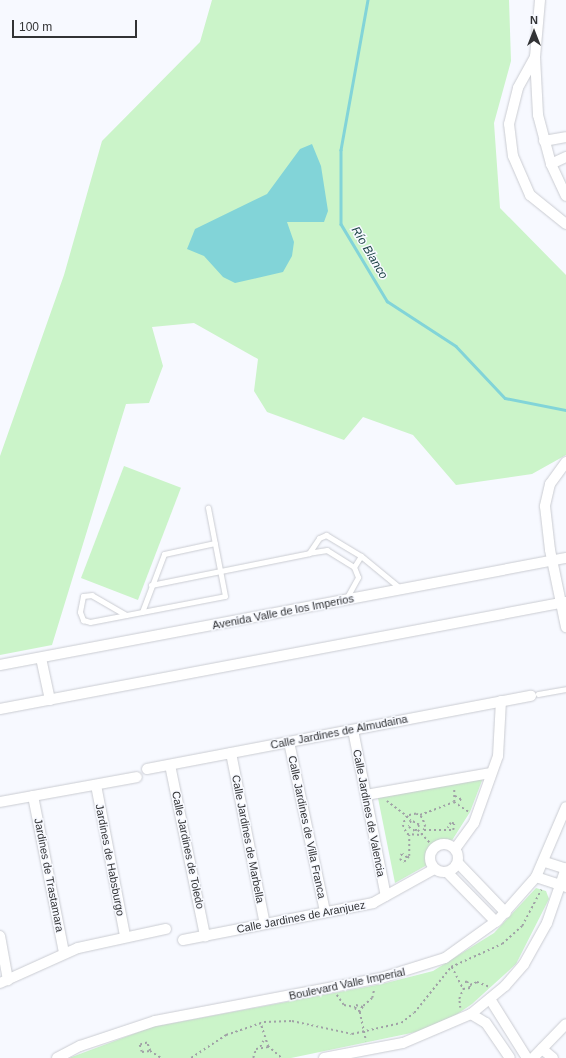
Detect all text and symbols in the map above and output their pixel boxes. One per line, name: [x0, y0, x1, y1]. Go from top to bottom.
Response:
scale bar: [14, 12, 139, 38]
north arrow: [514, 12, 554, 52]
text: N: [530, 14, 538, 26]
text: 100 m: [19, 20, 52, 34]
water label: Río Blanco: [348, 224, 390, 282]
street label: Avenida Valle de los Imperios: [211, 592, 355, 632]
street label: Calle Jardines de Almudaina: [269, 712, 409, 752]
street label: Calle Jardines de Valencia: [350, 748, 388, 878]
street label: Calle Jardines de Villa Franca: [285, 754, 329, 900]
street label: Calle Jardines de Marbella: [229, 774, 267, 904]
street label: Calle Jardines de Toledo: [169, 790, 207, 910]
street label: Jardines de Habsburgo: [93, 803, 127, 917]
street label: Jardines de Trastamara: [31, 817, 67, 933]
street label: Calle Jardines de Aranjuez: [235, 898, 367, 936]
street label: Boulevard Valle Imperial: [288, 965, 406, 1003]

